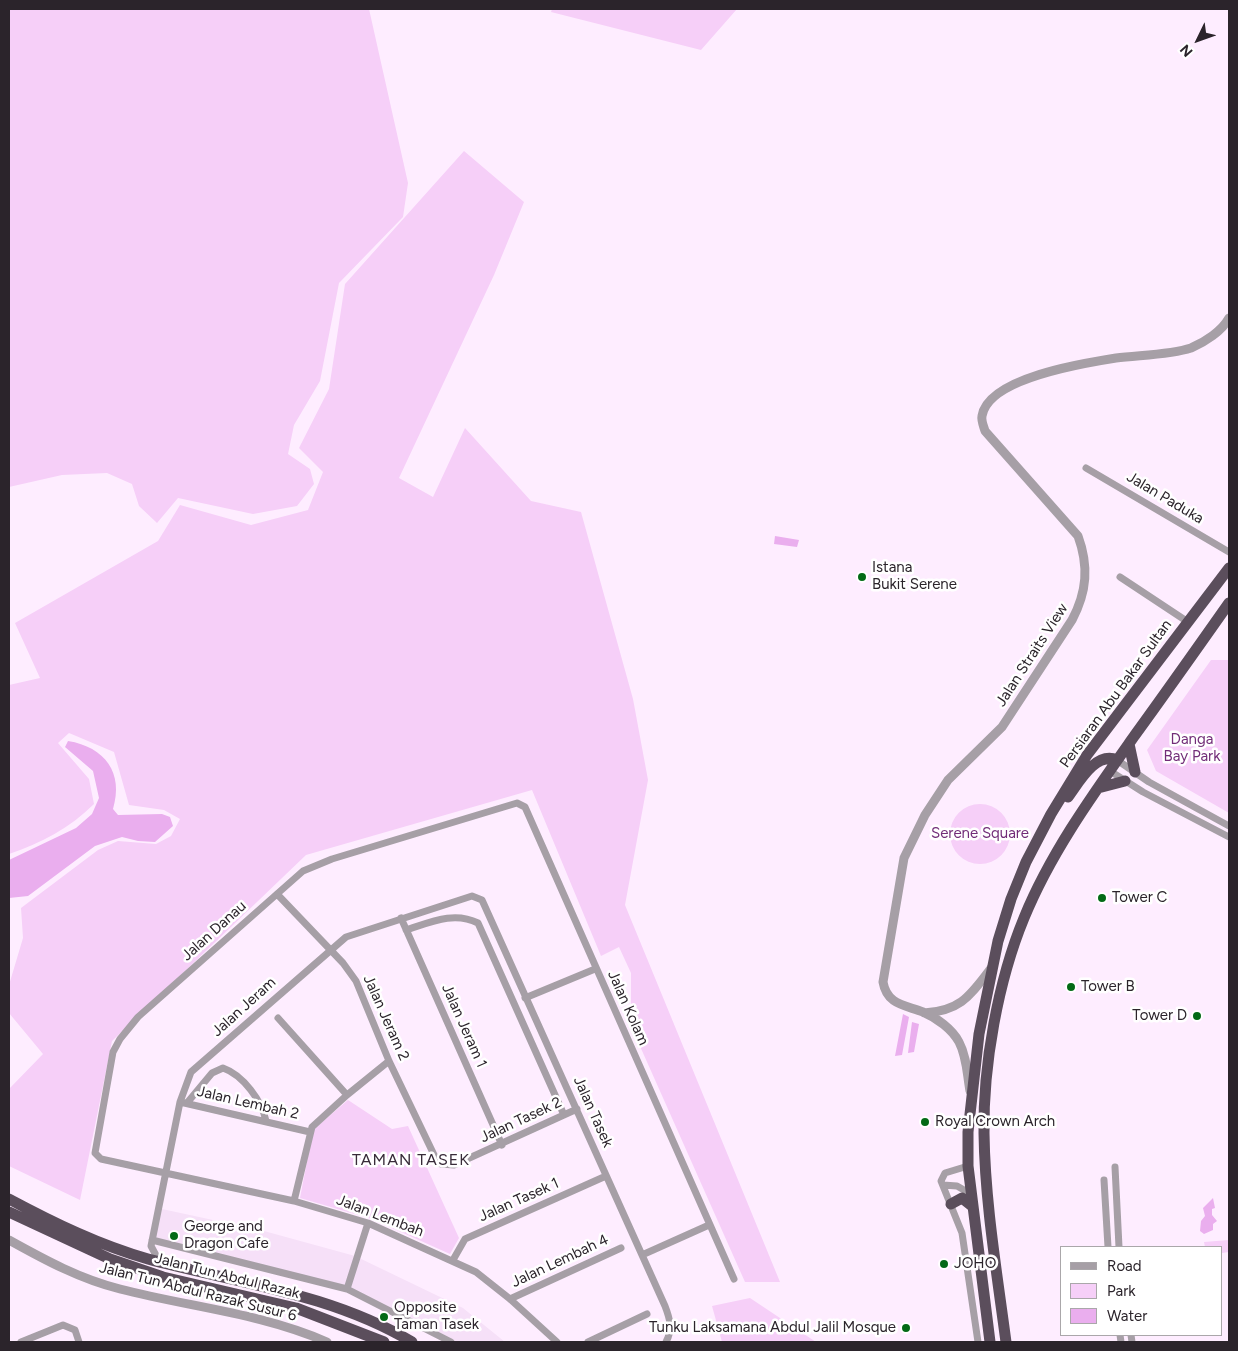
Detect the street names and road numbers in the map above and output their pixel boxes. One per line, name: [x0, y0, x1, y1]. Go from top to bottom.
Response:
street label: Jalan Paduka: [1123, 468, 1207, 528]
street label: Jalan Straits View: [992, 600, 1072, 710]
street label: Persiaran Abu Bakar Sultan: [1056, 616, 1176, 772]
street label: Jalan Danau: [178, 897, 250, 965]
street label: Jalan Kolam: [604, 968, 652, 1048]
street label: Jalan Jeram 2: [359, 972, 413, 1064]
street label: Jalan Jeram: [208, 974, 280, 1040]
street label: Jalan Jeram 1: [438, 981, 490, 1071]
street label: Jalan Tasek: [569, 1074, 617, 1150]
street label: Jalan Lembah 2: [195, 1083, 301, 1123]
street label: Jalan Tasek 2: [477, 1093, 565, 1147]
street label: Jalan Tasek 1: [476, 1174, 562, 1226]
street label: Jalan Lembah: [334, 1191, 426, 1241]
street label: Jalan Lembah 4: [509, 1231, 611, 1291]
street label: Jalan Tun Abdul Razak: [153, 1249, 301, 1303]
street label: Jalan Tun Abdul Razak Susur 6: [97, 1259, 299, 1325]

